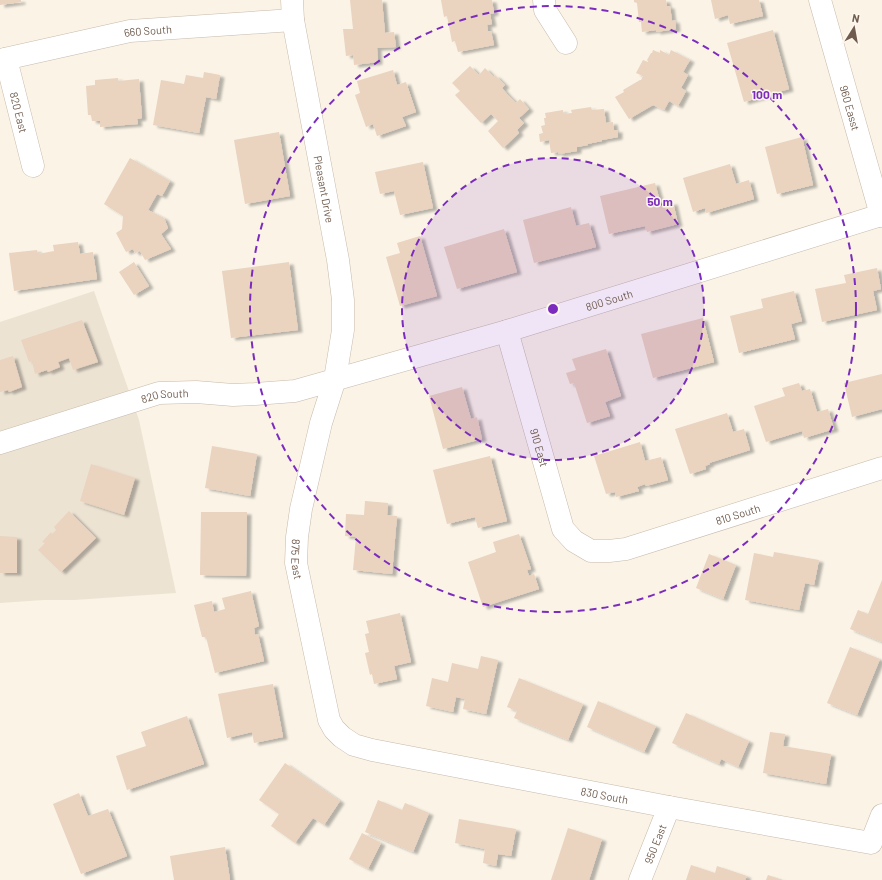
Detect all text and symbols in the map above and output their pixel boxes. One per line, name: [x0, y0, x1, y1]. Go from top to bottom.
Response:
north arrow: [834, 8, 874, 48]
text: N: [851, 11, 861, 25]
street label: 660 South: [123, 22, 172, 39]
street label: 960 Easst: [838, 84, 863, 132]
text: 100 m: [752, 87, 782, 101]
street label: 820 East: [8, 91, 31, 134]
street label: Pleasant Drive: [312, 154, 337, 224]
text: 50 m: [647, 194, 673, 208]
street label: 800 South: [584, 286, 634, 313]
centre of rings: [546, 302, 560, 316]
street label: 820 South: [139, 386, 189, 405]
street label: 910 East: [528, 427, 552, 468]
street label: 810 South: [714, 501, 762, 527]
street label: 875 East: [289, 539, 306, 580]
street label: 830 South: [580, 784, 630, 806]
street label: 950 East: [641, 822, 668, 865]

